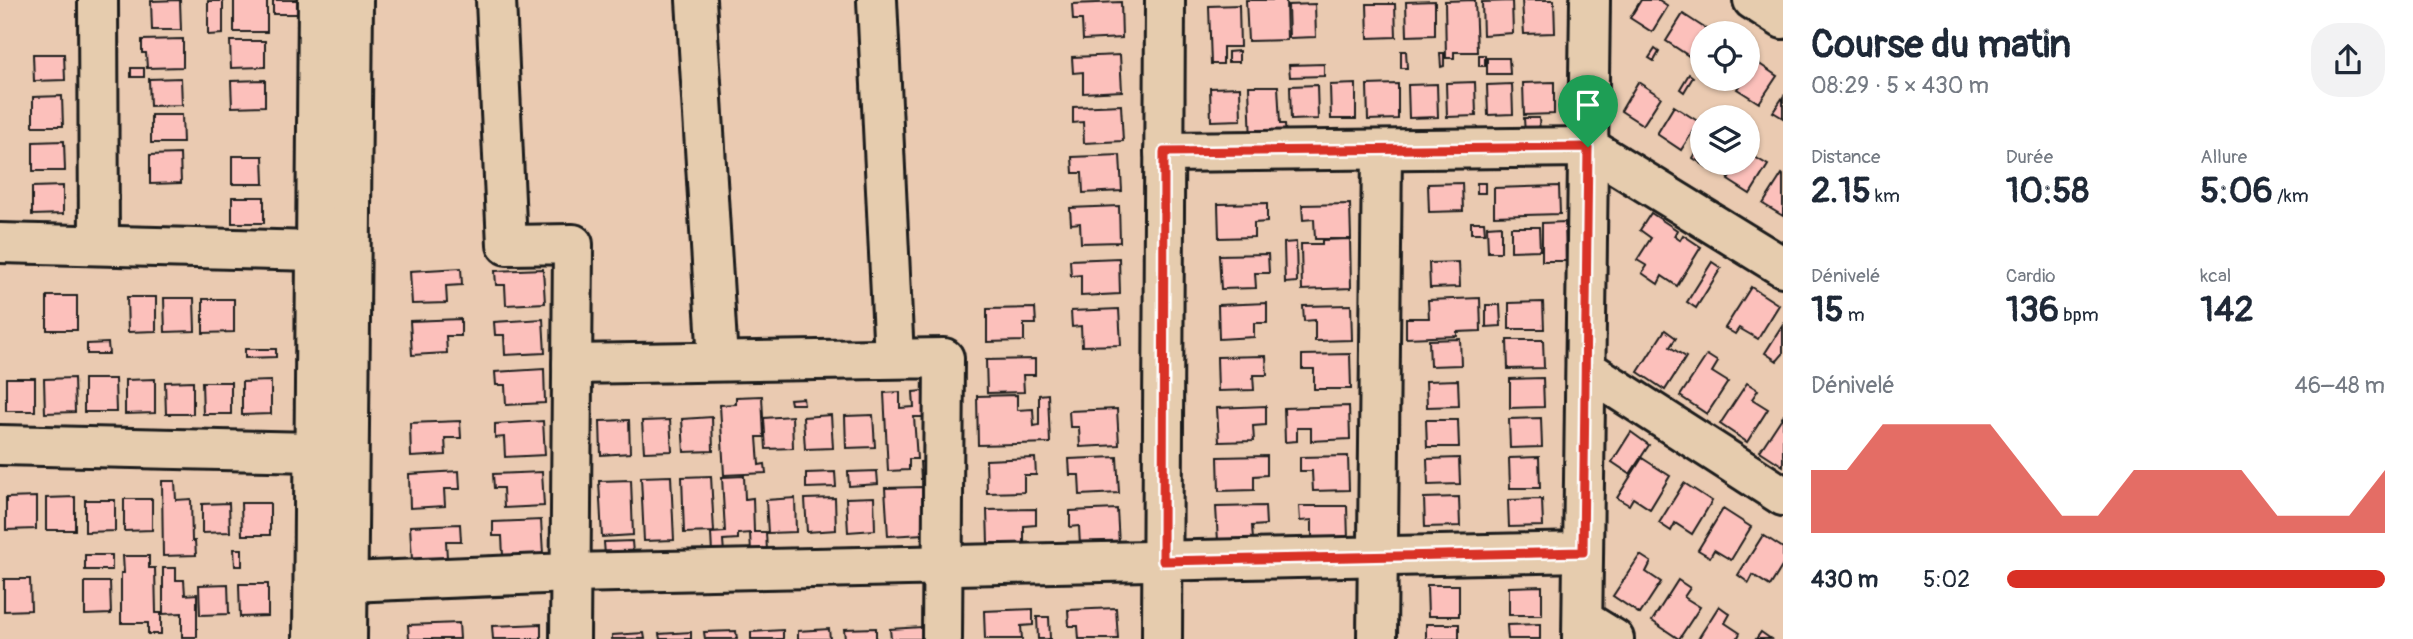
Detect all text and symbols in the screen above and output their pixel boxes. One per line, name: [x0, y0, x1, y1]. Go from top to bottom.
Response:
map controls: [1690, 21, 1760, 175]
button: locate: [1690, 21, 1760, 91]
text: Course du matin: [1811, 21, 2071, 69]
button: share: [2311, 23, 2385, 97]
text: 08:29 · 5 × 430 m: [1811, 71, 1989, 100]
pin: [1558, 75, 1618, 147]
icon: arrive: [1569, 86, 1607, 124]
button: layers: [1690, 105, 1760, 175]
text: Distance: [1811, 145, 1880, 169]
text: Durée: [2006, 145, 2053, 169]
text: Allure: [2200, 145, 2247, 169]
text: 2.15: [1811, 169, 1871, 213]
text: 10:58: [2006, 169, 2089, 213]
text: 5:06: [2200, 169, 2273, 213]
text: km: [1871, 184, 1900, 208]
text: /km: [2273, 184, 2309, 208]
text: Dénivelé: [1811, 264, 1880, 288]
text: Cardio: [2006, 264, 2056, 288]
text: kcal: [2200, 264, 2231, 288]
text: 15: [1811, 288, 1844, 332]
text: 136: [2006, 288, 2059, 332]
text: 142: [2200, 288, 2254, 332]
text: m: [1844, 303, 1865, 327]
text: bpm: [2059, 303, 2099, 327]
text: Dénivelé: [1811, 371, 1895, 400]
text: 46–48 m: [2294, 371, 2385, 400]
text: 430 m: [1811, 565, 1878, 594]
text: 5:02: [1923, 565, 1970, 594]

